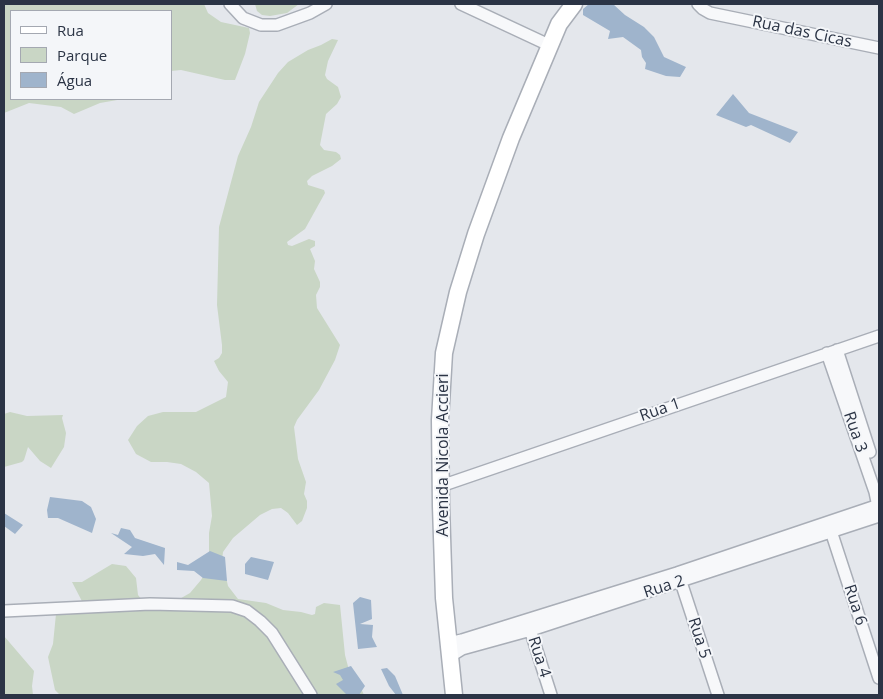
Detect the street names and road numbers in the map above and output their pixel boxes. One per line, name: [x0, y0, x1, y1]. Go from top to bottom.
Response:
street label: Rua das Cicas: [750, 12, 854, 52]
street label: Avenida Nicola Accieri: [433, 373, 453, 537]
street label: Rua 1: [637, 394, 683, 426]
street label: Rua 3: [839, 409, 871, 455]
street label: Rua 2: [641, 571, 687, 603]
street label: Rua 6: [839, 582, 871, 628]
street label: Rua 5: [683, 615, 715, 661]
street label: Rua 4: [523, 634, 555, 680]

